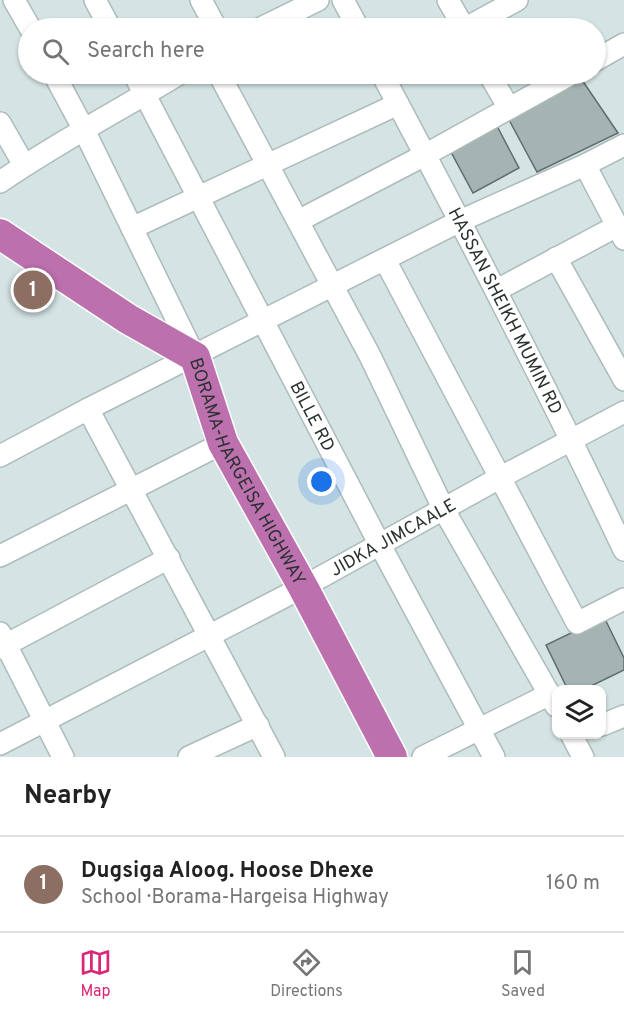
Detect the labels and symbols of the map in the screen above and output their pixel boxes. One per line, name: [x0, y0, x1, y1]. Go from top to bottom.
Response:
street label: HASSAN SHEIKH MUMIN RD: [442, 204, 567, 419]
pin: 1: [14, 268, 52, 312]
street label: BORAMA-HARGEISA HIGHWAY: [183, 355, 310, 590]
street label: BILLE RD: [284, 378, 339, 456]
your location: [307, 467, 336, 496]
street label: JIDKA JIMCAALE: [327, 494, 460, 583]

